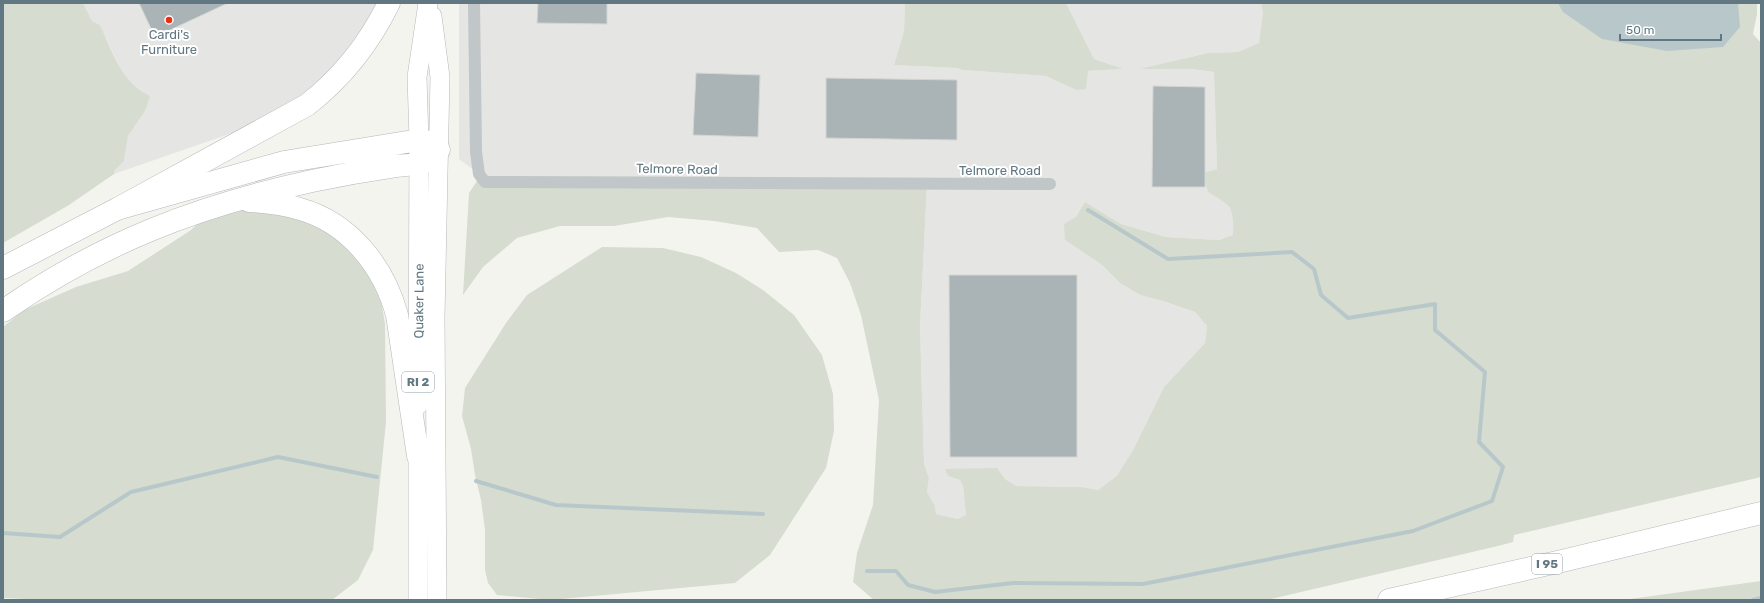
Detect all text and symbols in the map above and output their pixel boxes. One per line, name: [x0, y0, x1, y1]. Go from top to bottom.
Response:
marker: Cardi's Furniture: [164, 15, 174, 25]
scale bar: [1620, 16, 1721, 42]
text: 50 m: [1626, 23, 1654, 37]
place label: Cardi's Furniture: [141, 27, 197, 57]
street label: Telmore Road: [636, 161, 718, 177]
street label: Telmore Road: [959, 163, 1041, 178]
street label: Quaker Lane: [411, 263, 426, 339]
road number: RI 2: [402, 372, 434, 392]
road number: I 95: [1532, 554, 1562, 574]

